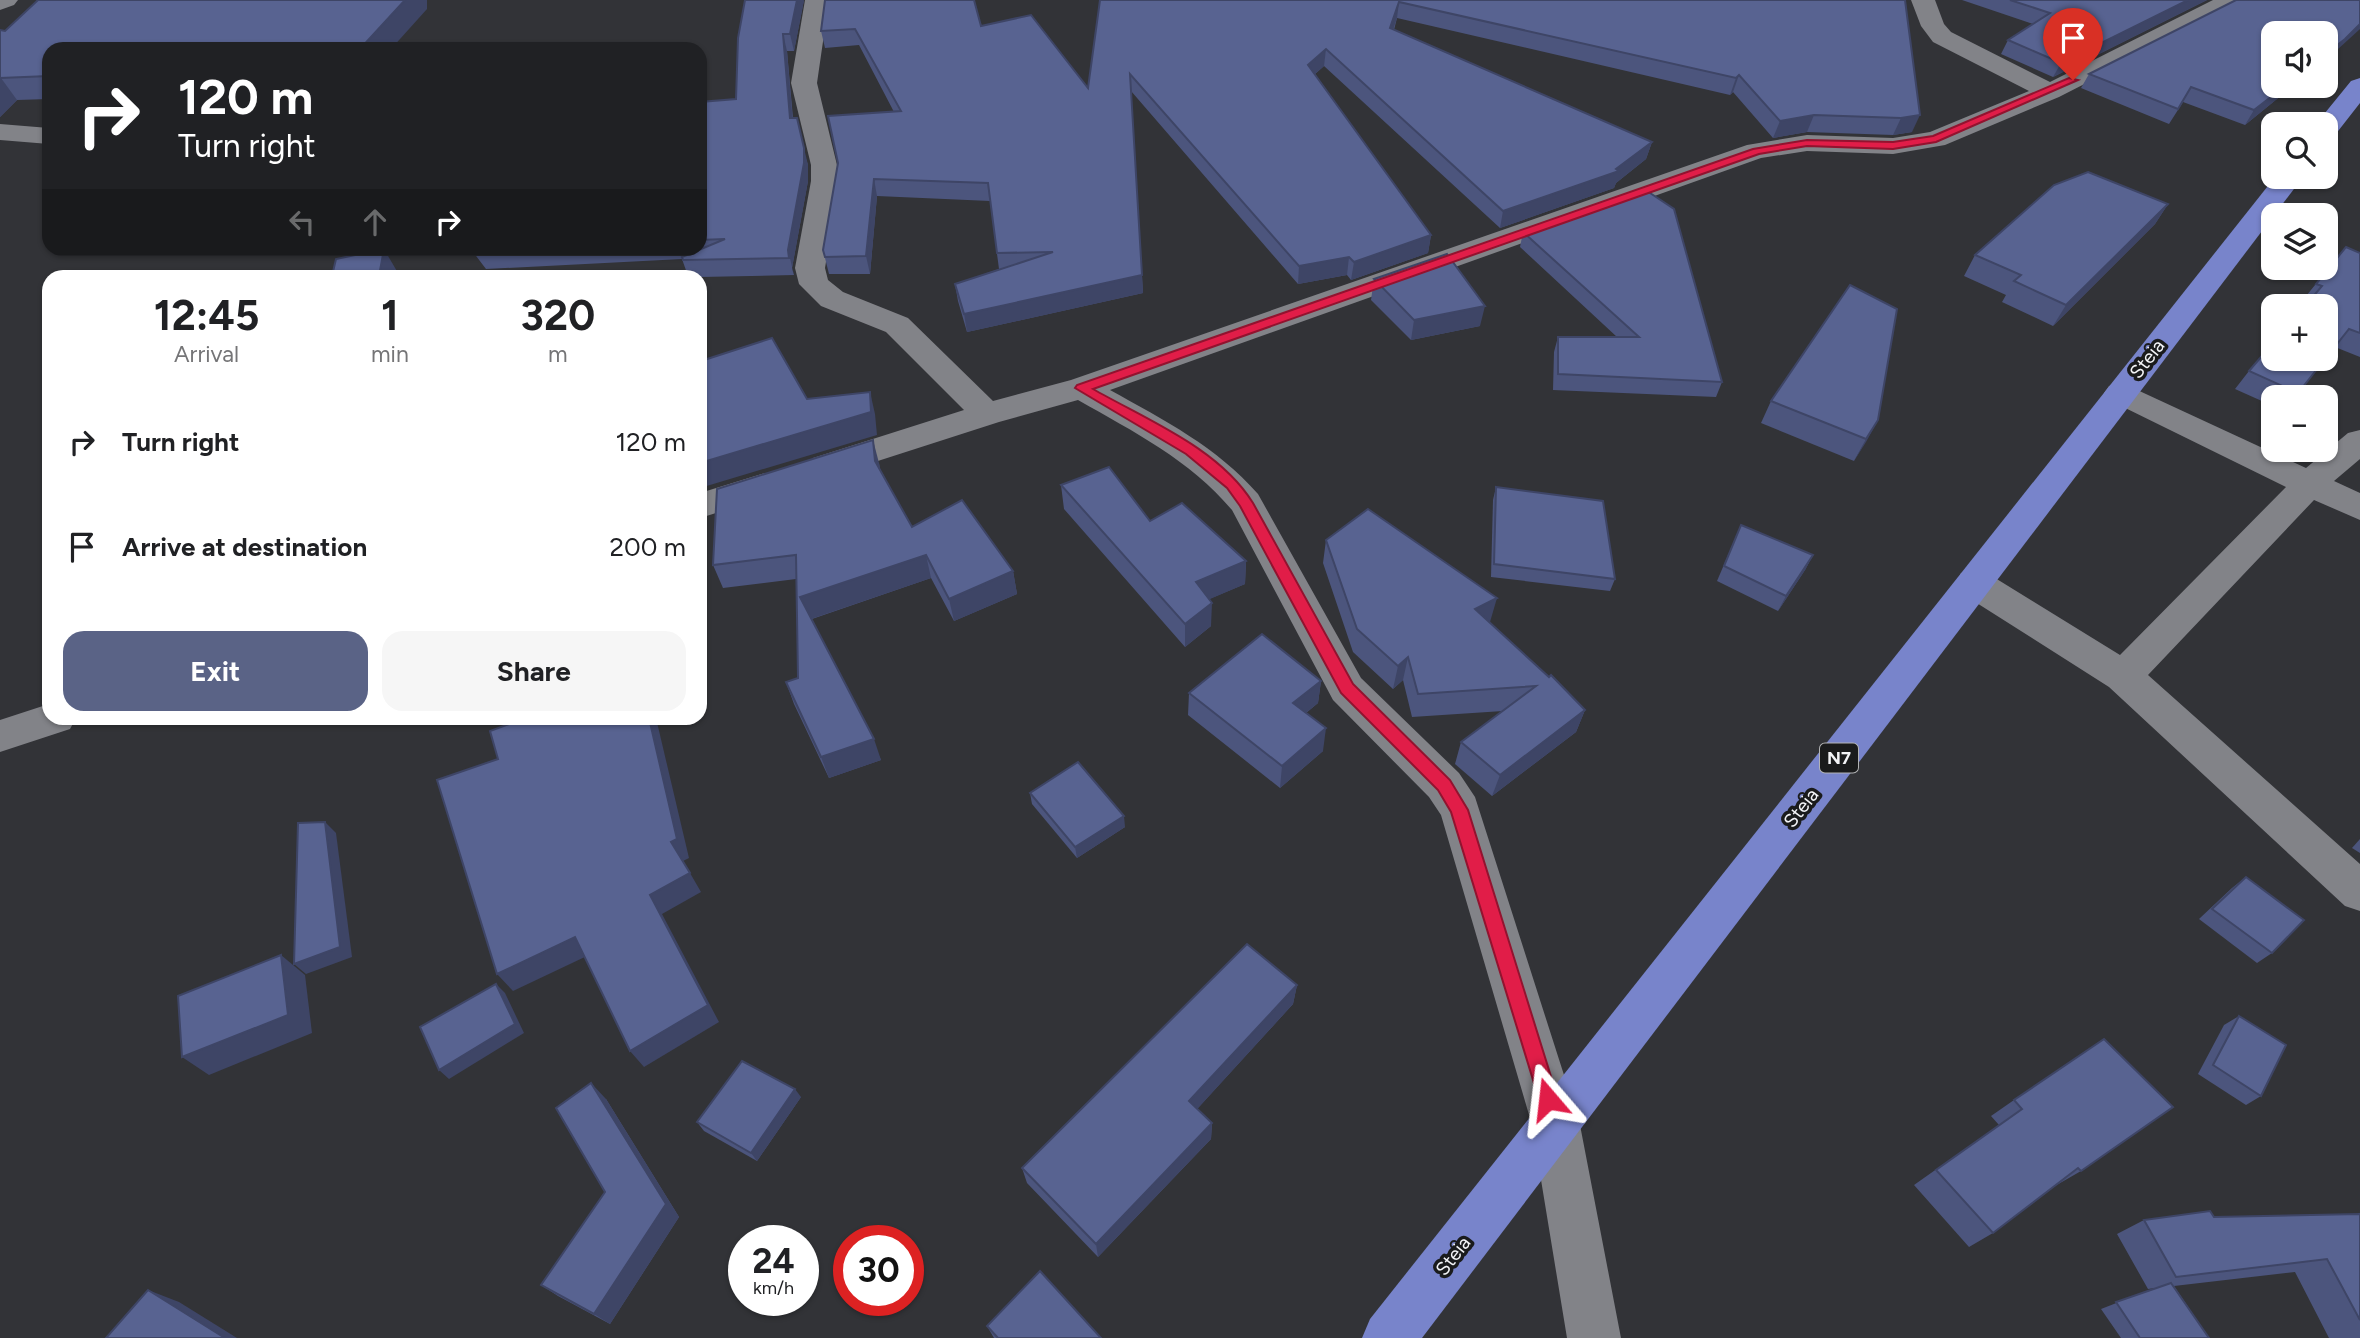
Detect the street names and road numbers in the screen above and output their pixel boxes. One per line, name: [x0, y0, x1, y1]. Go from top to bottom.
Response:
street label: Steia: [2125, 335, 2169, 383]
road number: N7: [1820, 744, 1858, 772]
street label: Steia: [1779, 784, 1823, 832]
street label: Steia: [1431, 1232, 1475, 1280]

